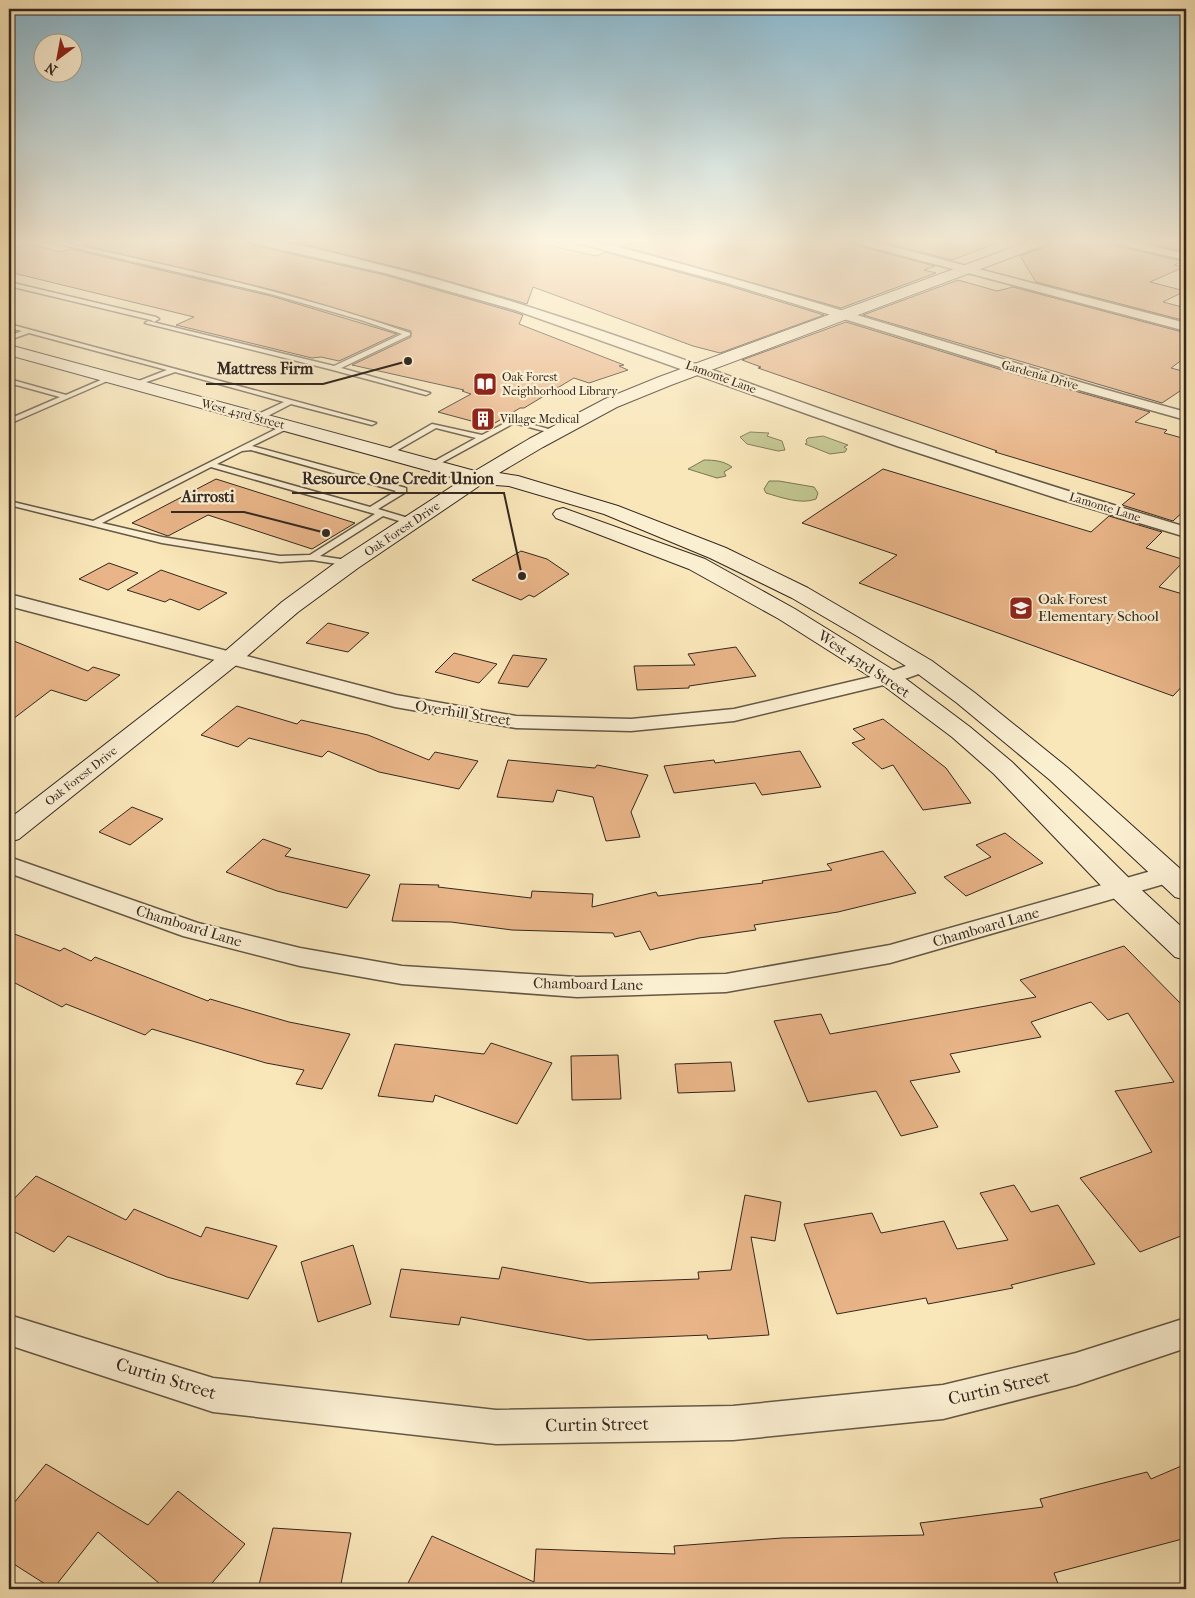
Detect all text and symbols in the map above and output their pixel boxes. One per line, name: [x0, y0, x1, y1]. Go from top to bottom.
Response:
north arrow: [32, 32, 82, 82]
text: N: [42, 58, 60, 79]
callout: Mattress Firm: [206, 353, 323, 384]
street label: Gardenia Drive: [1000, 357, 1080, 393]
street label: Lamonte Lane: [684, 358, 758, 396]
text: Mattress Firm: [216, 359, 314, 378]
place label: Oak Forest Neighborhood Library: [502, 370, 618, 398]
library icon: Oak Forest Neighborhood Library: [472, 371, 498, 397]
street label: West 43rd Street: [199, 396, 287, 432]
building icon: Village Medical: [470, 406, 496, 432]
place label: Village Medical: [499, 412, 580, 426]
callout: Resource One Credit Union: [292, 462, 504, 493]
text: Resource One Credit Union: [302, 469, 495, 488]
callout: Airrosti: [171, 481, 244, 512]
text: Airrosti: [180, 487, 235, 506]
street label: Lamonte Lane: [1068, 489, 1143, 525]
street label: Oak Forest Drive: [362, 499, 442, 559]
place label: Oak Forest Elementary School: [1038, 590, 1159, 625]
school or university icon: Oak Forest Elementary School: [1008, 595, 1034, 621]
street label: West 43rd Street: [814, 626, 914, 702]
street label: Overhill Street: [414, 697, 513, 730]
street label: Oak Forest Drive: [42, 743, 120, 809]
street label: Chamboard Lane: [134, 901, 245, 951]
street label: Chamboard Lane: [931, 903, 1042, 951]
street label: Chamboard Lane: [533, 974, 644, 994]
street label: Curtin Street: [113, 1354, 219, 1404]
street label: Curtin Street: [946, 1366, 1052, 1410]
street label: Curtin Street: [545, 1414, 650, 1436]

